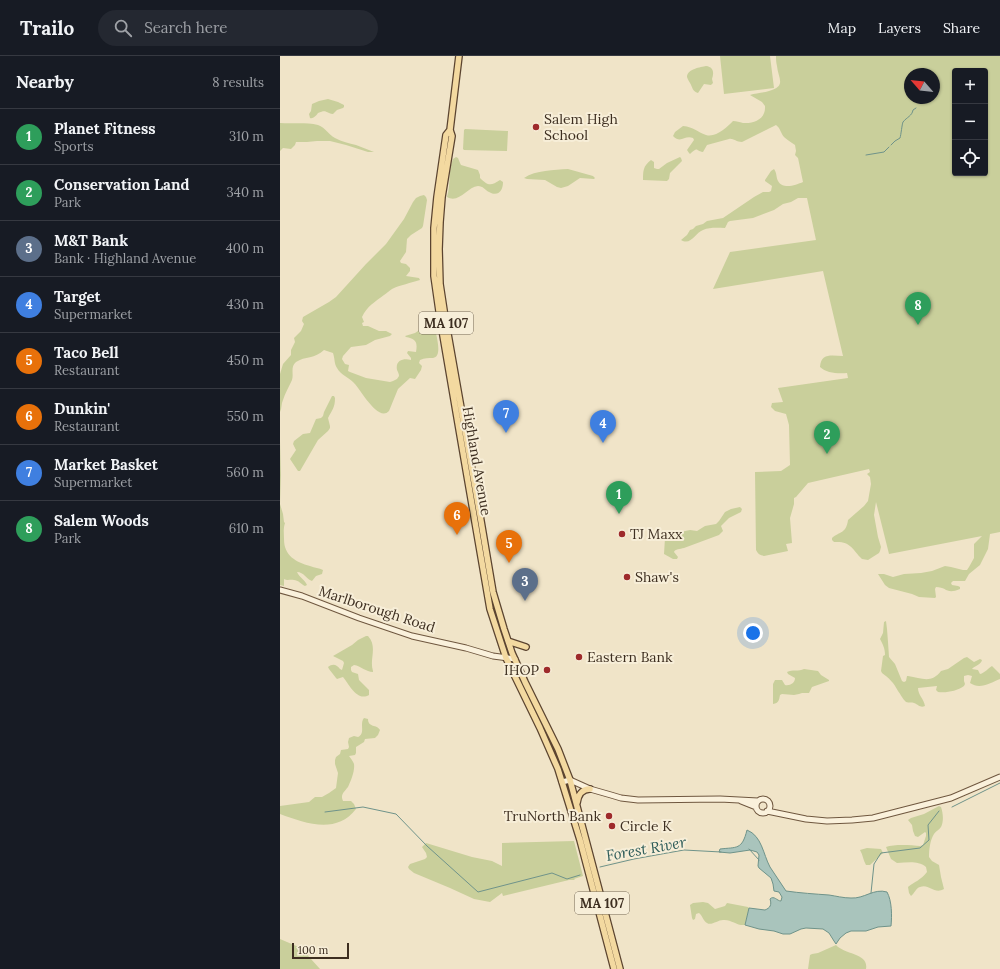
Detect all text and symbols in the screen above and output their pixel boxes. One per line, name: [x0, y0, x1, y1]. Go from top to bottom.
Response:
search box: [98, 10, 378, 46]
text: Trailo: [20, 16, 74, 40]
icon: search: [112, 17, 134, 39]
text: Search here: [144, 18, 227, 37]
text: Map: [828, 19, 856, 37]
text: Layers: [878, 19, 921, 37]
text: Share: [943, 19, 980, 37]
north arrow: [904, 68, 940, 104]
map controls: [952, 68, 988, 176]
button: +: [952, 68, 988, 104]
text: Nearby: [16, 71, 74, 93]
text: 8 results: [212, 74, 264, 91]
button: −: [952, 104, 988, 140]
place label: Salem High School: [544, 110, 618, 144]
text: Planet Fitness: [54, 119, 155, 138]
marker: Salem High School: [531, 122, 541, 132]
text: 1: [26, 128, 32, 145]
text: 310 m: [229, 128, 264, 145]
text: Sports: [54, 138, 93, 155]
button: locate: [952, 140, 988, 176]
text: Conservation Land: [54, 175, 189, 194]
text: 2: [26, 184, 32, 201]
text: 340 m: [227, 184, 264, 201]
text: Park: [54, 194, 81, 211]
text: M&T Bank: [54, 231, 128, 250]
text: 3: [25, 240, 33, 257]
text: 400 m: [226, 240, 264, 257]
text: Bank · Highland Avenue: [54, 250, 196, 267]
text: Target: [54, 287, 101, 306]
pin: 8: [905, 292, 931, 325]
text: 4: [25, 296, 33, 313]
text: 430 m: [227, 296, 264, 313]
text: Supermarket: [54, 306, 132, 323]
road number: MA 107: [419, 312, 473, 334]
text: Taco Bell: [54, 343, 119, 362]
text: 5: [25, 352, 33, 369]
text: 450 m: [227, 352, 264, 369]
text: Restaurant: [54, 362, 120, 379]
text: Dunkin': [54, 399, 110, 418]
pin: 7: [493, 400, 519, 433]
street label: Highland Avenue: [459, 405, 496, 517]
text: 6: [25, 408, 33, 425]
text: 550 m: [227, 408, 264, 425]
pin: 4: [590, 410, 616, 443]
text: Restaurant: [54, 418, 120, 435]
pin: 2: [814, 421, 840, 454]
text: Market Basket: [54, 455, 158, 474]
text: 7: [26, 464, 32, 481]
text: 560 m: [226, 464, 264, 481]
text: Supermarket: [54, 474, 132, 491]
pin: 1: [606, 481, 632, 514]
pin: 6: [444, 502, 470, 535]
text: Salem Woods: [54, 511, 149, 530]
text: 8: [25, 520, 33, 537]
text: 610 m: [229, 520, 264, 537]
place label: TJ Maxx: [630, 525, 683, 543]
marker: TJ Maxx: [617, 529, 627, 539]
text: Park: [54, 530, 81, 547]
pin: 5: [496, 530, 522, 563]
pin: 3: [512, 568, 538, 601]
place label: Shaw's: [635, 568, 679, 586]
marker: Shaw's: [622, 572, 632, 582]
street label: Marlborough Road: [317, 582, 437, 636]
your location: [743, 623, 763, 643]
place label: Eastern Bank: [587, 648, 673, 666]
marker: Eastern Bank: [574, 652, 584, 662]
place label: IHOP: [504, 661, 540, 679]
marker: IHOP: [542, 665, 552, 675]
place label: TruNorth Bank: [504, 807, 601, 825]
marker: TruNorth Bank: [604, 811, 614, 821]
place label: Circle K: [620, 817, 672, 835]
marker: Circle K: [607, 821, 617, 831]
water label: Forest River: [604, 832, 688, 865]
road number: MA 107: [575, 892, 629, 914]
scale bar: [292, 941, 349, 960]
text: 100 m: [298, 943, 328, 957]

